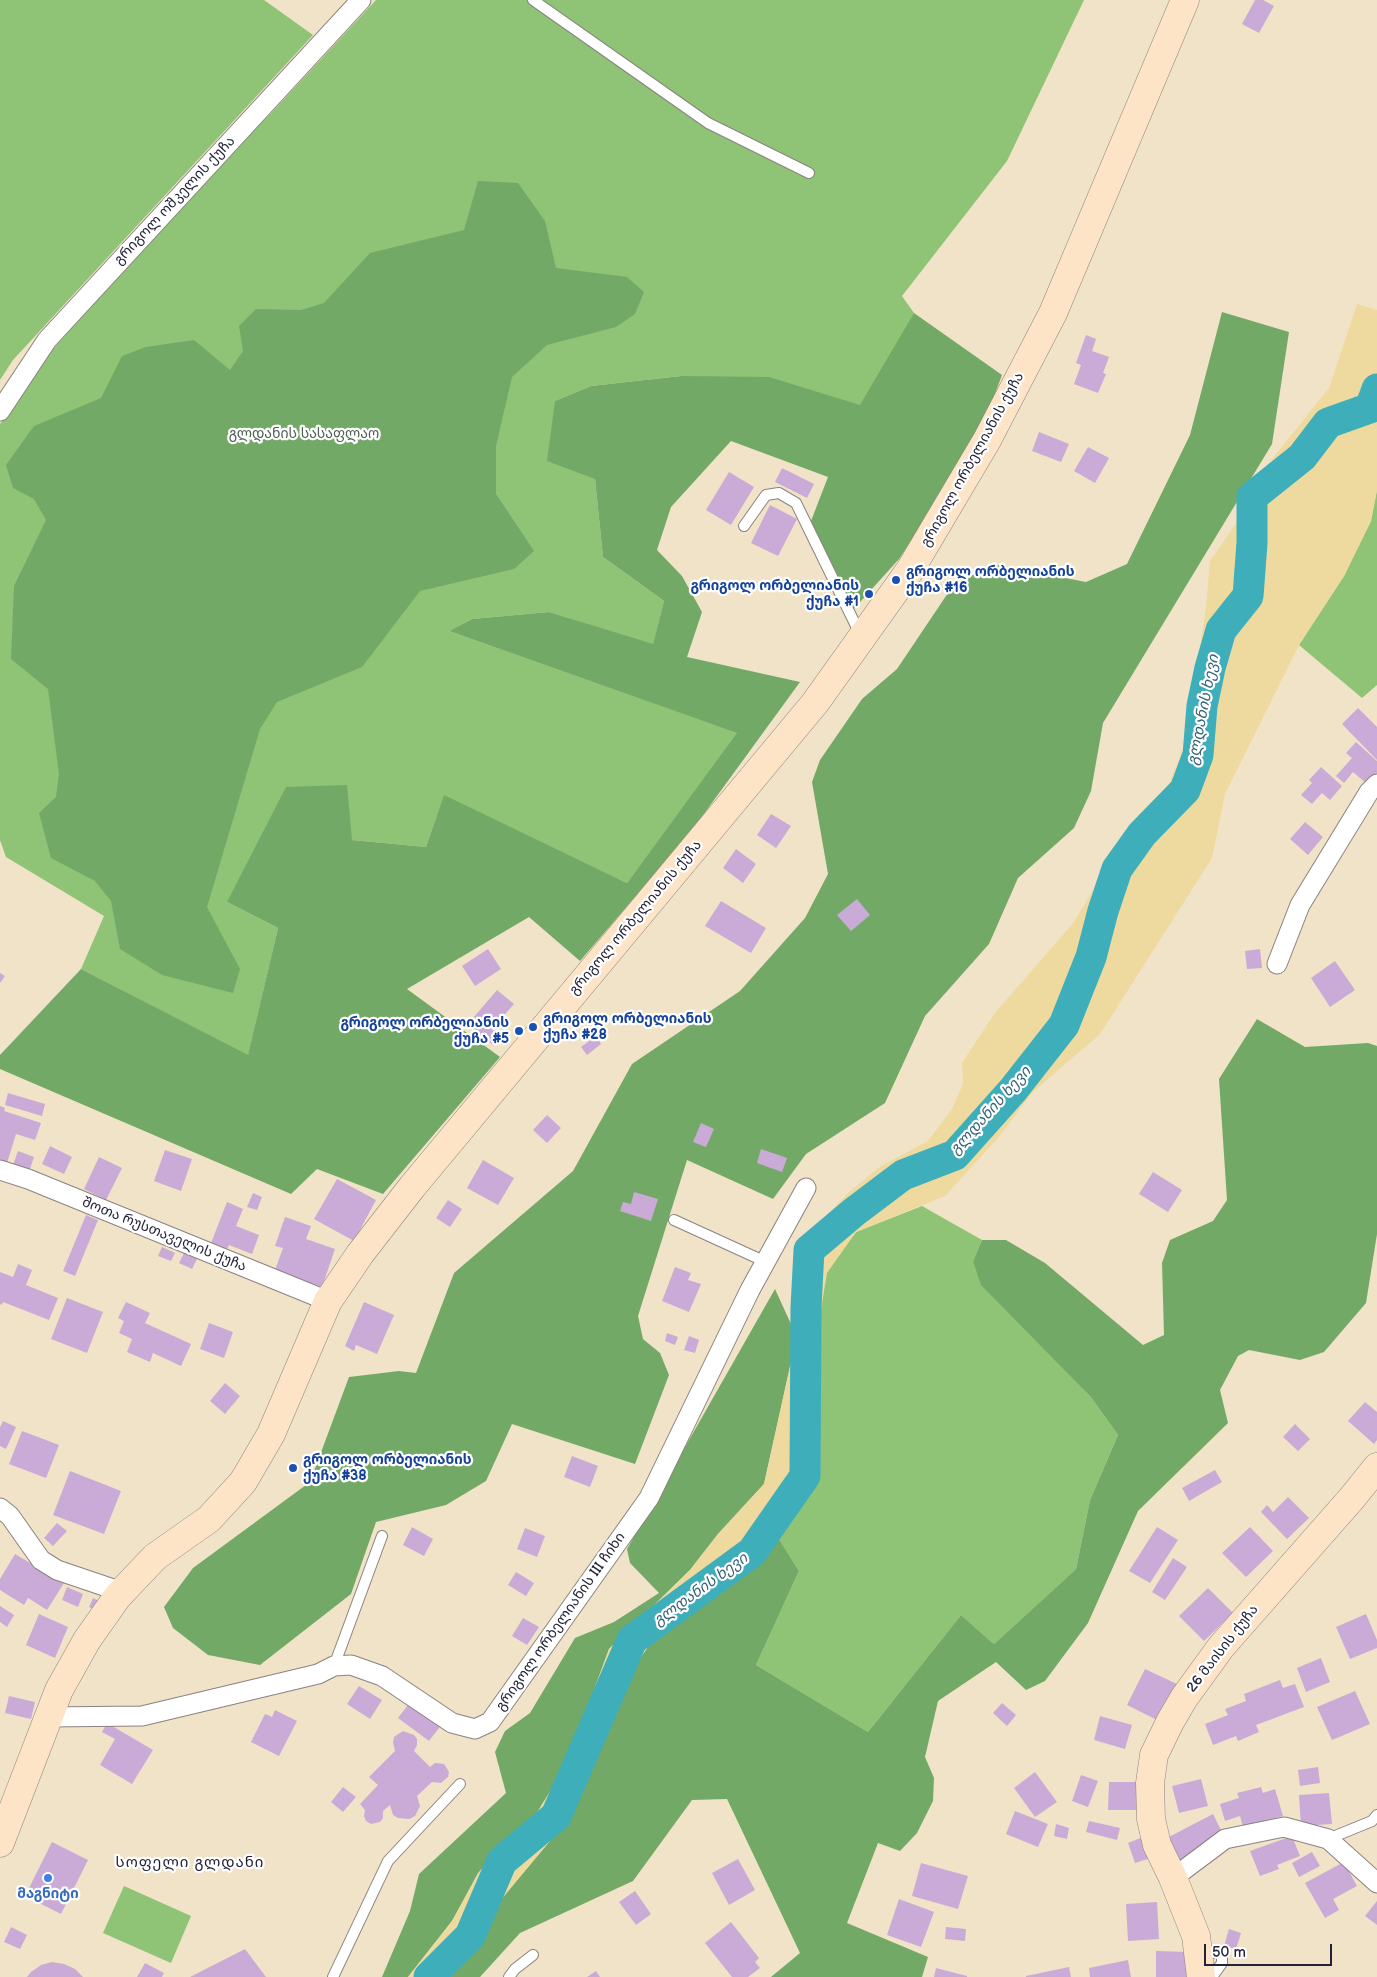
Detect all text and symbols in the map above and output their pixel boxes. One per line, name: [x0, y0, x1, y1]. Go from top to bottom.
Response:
street label: გრიგოლ ოშკელის ქუჩა: [111, 133, 239, 269]
street label: გრიგოლ ორბელიანის ქუჩა: [918, 370, 1028, 550]
park label: გლდანის სასაფლაო: [229, 426, 379, 442]
place label: გრიგოლ ორბელიანის ქუჩა #16: [906, 564, 1075, 596]
marker: გრიგოლ ორბელიანის ქუჩა #16: [890, 574, 902, 586]
place label: გრიგოლ ორბელიანის ქუჩა #1: [690, 578, 859, 610]
marker: გრიგოლ ორბელიანის ქუჩა #1: [863, 588, 875, 600]
water label: გლდანის ხევი: [1184, 653, 1224, 767]
street label: გრიგოლ ორბელიანის ქუჩა: [566, 837, 706, 999]
place label: გრიგოლ ორბელიანის ქუჩა #28: [543, 1011, 712, 1044]
place label: გრიგოლ ორბელიანის ქუჩა #5: [340, 1015, 509, 1048]
marker: გრიგოლ ორბელიანის ქუჩა #28: [527, 1021, 539, 1033]
marker: გრიგოლ ორბელიანის ქუჩა #5: [513, 1025, 525, 1037]
water label: გლდანის ხევი: [947, 1063, 1035, 1159]
street label: შოთა რუსთაველის ქუჩა: [79, 1194, 249, 1276]
place label: გრიგოლ ორბელიანის ქუჩა #38: [303, 1452, 472, 1484]
marker: გრიგოლ ორბელიანის ქუჩა #38: [287, 1462, 299, 1474]
street label: გრიგოლ ორბელიანის III ჩიხი: [493, 1530, 629, 1714]
water label: გლდანის ხევი: [650, 1550, 752, 1630]
street label: 26 მაისის ქუჩა: [1184, 1602, 1262, 1696]
district label: სოფელი გლდანი: [114, 1854, 266, 1872]
marker: მაგნიტი: [42, 1872, 54, 1884]
place label: მაგნიტი: [17, 1886, 79, 1902]
scale bar: [1207, 1934, 1334, 1966]
text: 50 m: [1212, 1943, 1246, 1962]

